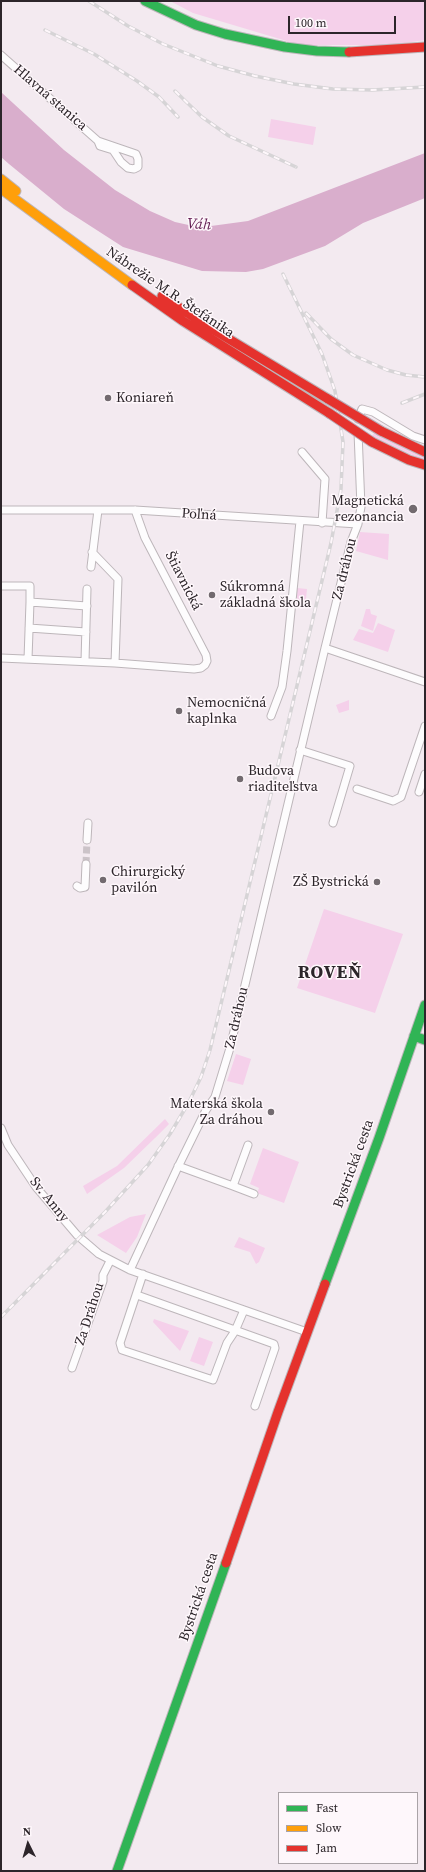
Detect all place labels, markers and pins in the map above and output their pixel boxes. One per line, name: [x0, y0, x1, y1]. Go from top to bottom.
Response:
place label: Koniareň: [116, 390, 174, 406]
marker: Koniareň: [103, 393, 113, 403]
place label: Magnetická rezonancia: [332, 493, 404, 526]
marker: Magnetická rezonancia: [407, 503, 419, 515]
place label: Súkromná základná škola: [220, 579, 311, 612]
marker: Súkromná základná škola: [207, 590, 217, 600]
place label: Nemocničná kaplnka: [187, 695, 266, 728]
marker: Nemocničná kaplnka: [174, 706, 184, 716]
place label: Budova riaditeľstva: [248, 763, 318, 796]
marker: Budova riaditeľstva: [235, 774, 245, 784]
place label: Chirurgický pavilón: [111, 864, 185, 896]
place label: ZŠ Bystrická: [293, 874, 369, 890]
marker: Chirurgický pavilón: [98, 875, 108, 885]
marker: ZŠ Bystrická: [372, 877, 382, 887]
place label: Materská škola Za dráhou: [170, 1096, 263, 1128]
marker: Materská škola Za dráhou: [266, 1107, 276, 1117]

